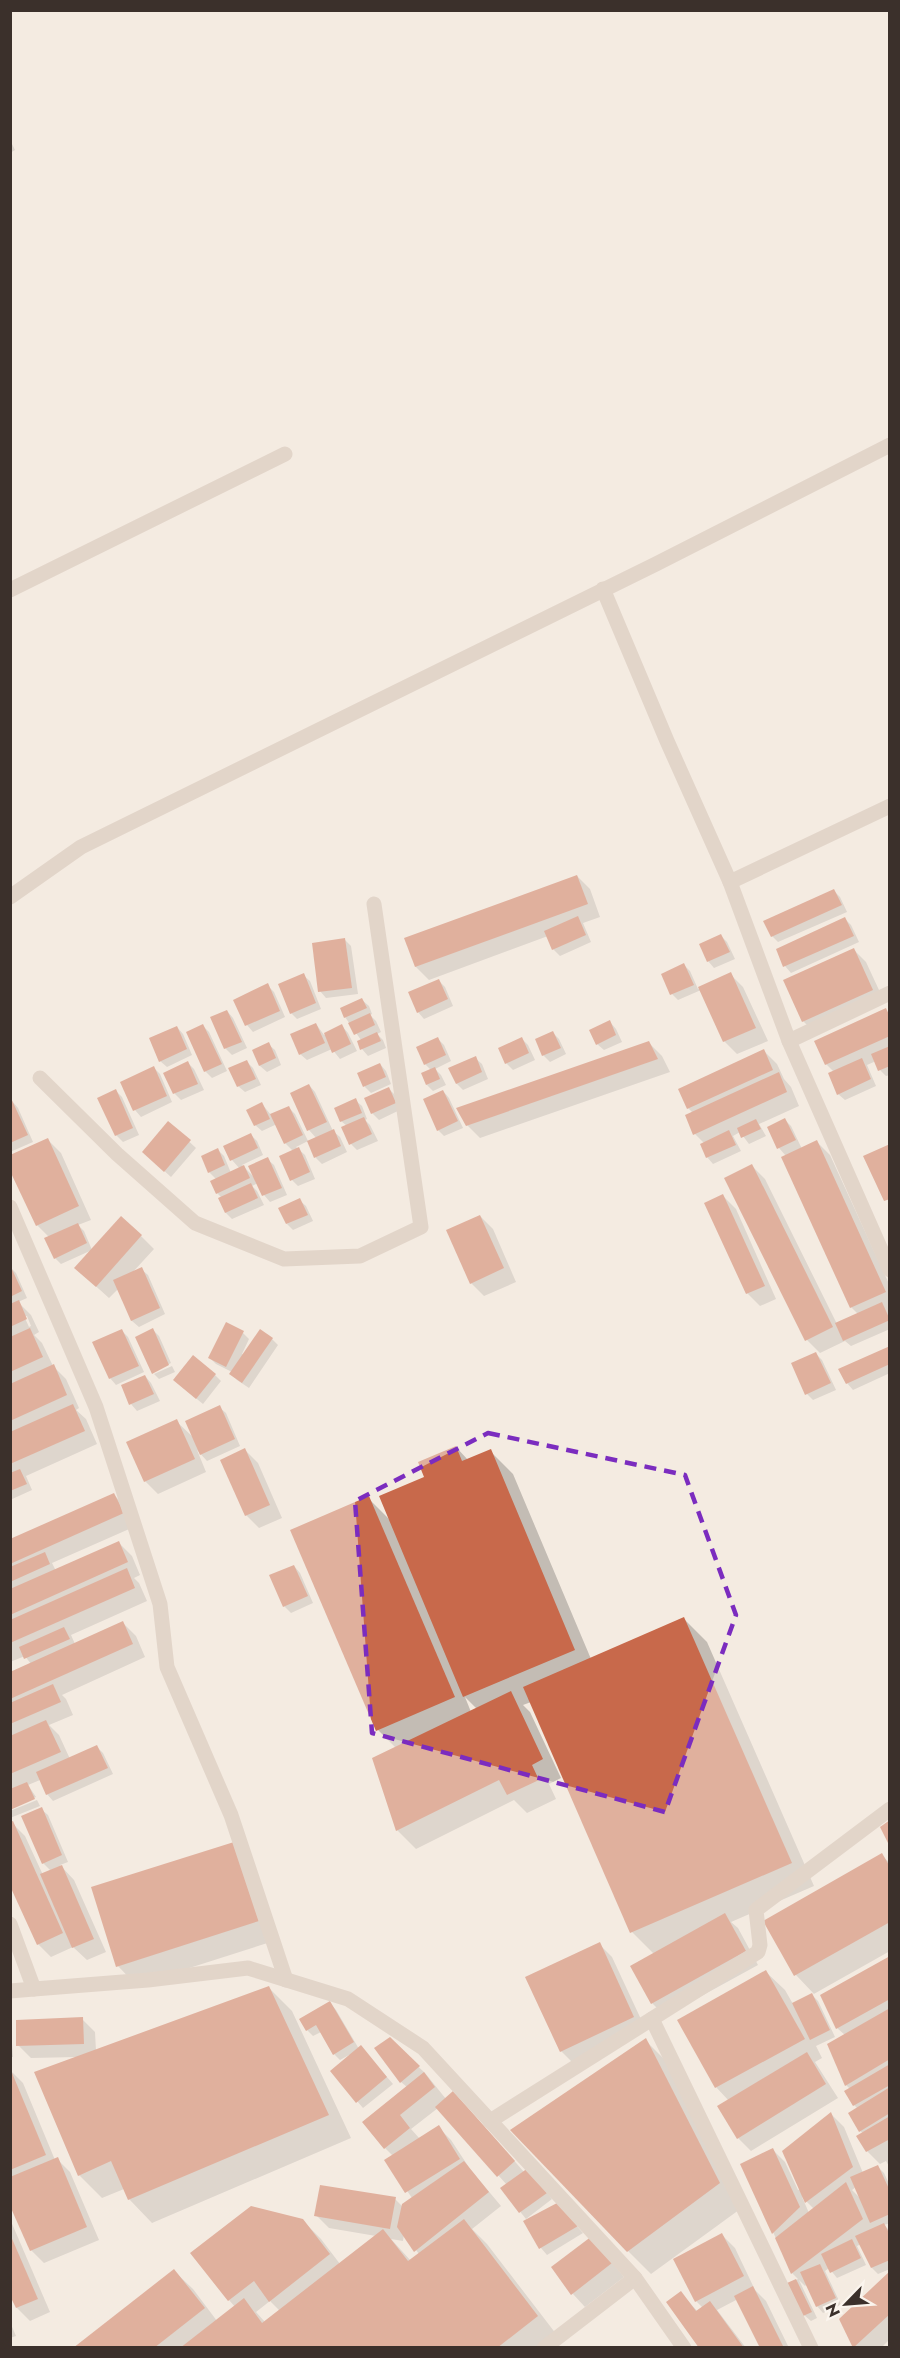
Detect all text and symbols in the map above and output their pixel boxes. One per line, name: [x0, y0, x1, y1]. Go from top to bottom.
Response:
north arrow: [816, 2274, 876, 2334]
text: N: [820, 2300, 846, 2321]

